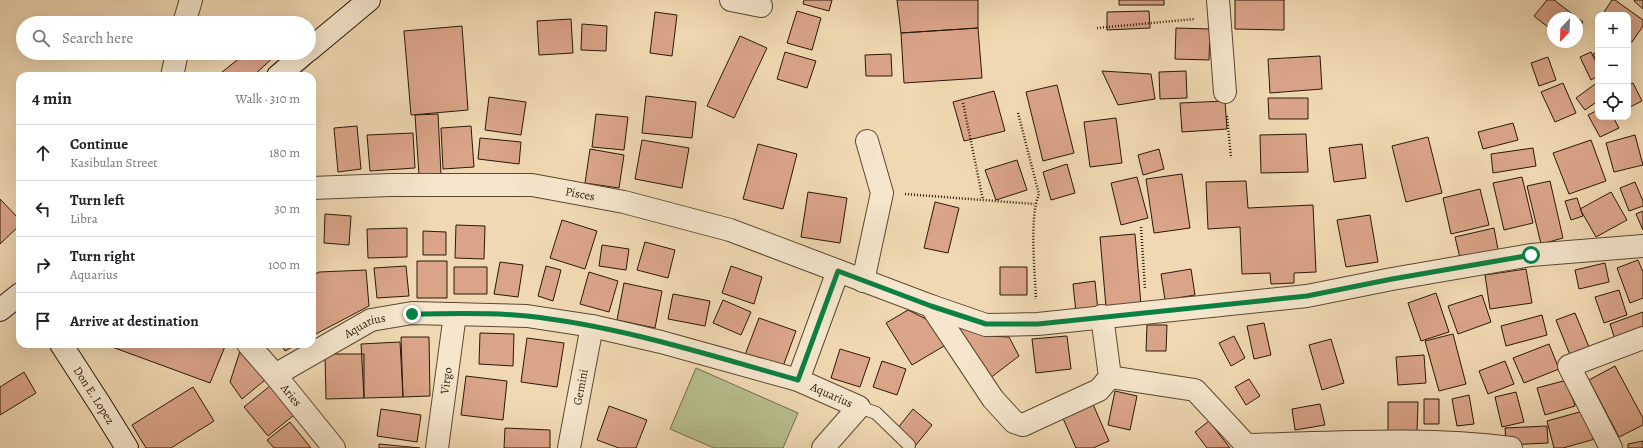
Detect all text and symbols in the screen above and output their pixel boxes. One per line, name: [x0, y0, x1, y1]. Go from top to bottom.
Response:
north arrow: [1547, 12, 1583, 48]
map controls: [1595, 12, 1631, 120]
button: +: [1595, 12, 1631, 48]
search box: [16, 16, 316, 60]
icon: search: [30, 27, 52, 49]
text: Search here: [62, 28, 133, 48]
button: −: [1595, 48, 1631, 84]
button: locate: [1595, 84, 1631, 120]
text: 4 min: [32, 87, 72, 110]
text: Walk · 310 m: [235, 90, 300, 107]
text: Continue: [70, 134, 128, 154]
icon: ahead: [32, 142, 54, 164]
text: 180 m: [269, 144, 300, 161]
text: Kasibulan Street: [70, 154, 158, 171]
street label: Pisces: [564, 183, 596, 205]
text: Turn left: [70, 190, 125, 210]
icon: left: [32, 198, 54, 220]
text: 30 m: [274, 200, 300, 217]
text: Libra: [70, 210, 98, 227]
text: Turn right: [70, 246, 135, 266]
route start: [1522, 246, 1540, 264]
icon: right: [32, 254, 54, 276]
text: 100 m: [268, 256, 300, 273]
text: Aquarius: [70, 266, 118, 283]
route end: [403, 305, 421, 323]
icon: arrive: [32, 310, 54, 332]
street label: Aquarius: [340, 310, 387, 342]
text: Arrive at destination: [70, 311, 199, 331]
street label: Don E. Lopez: [70, 363, 118, 427]
street label: Virgo: [436, 366, 456, 396]
street label: Gemini: [569, 368, 592, 406]
street label: Aquarius: [807, 378, 856, 411]
street label: Aries: [277, 380, 305, 410]

